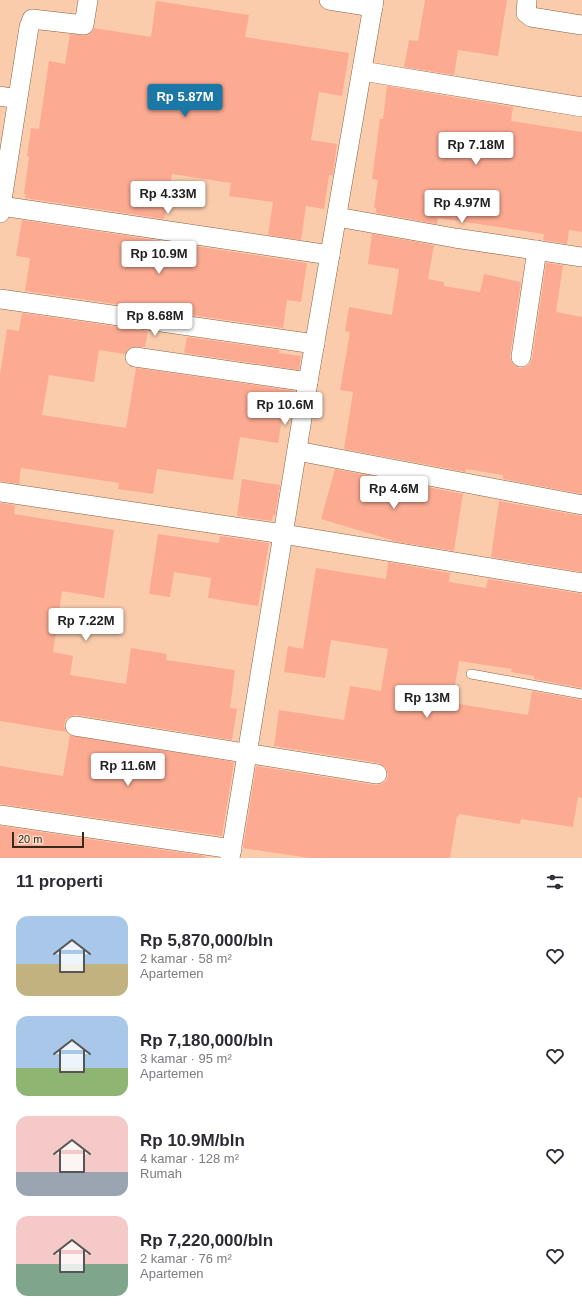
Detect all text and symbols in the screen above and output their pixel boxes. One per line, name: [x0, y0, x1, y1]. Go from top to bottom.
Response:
pin: Rp 5.87M: [144, 84, 226, 118]
text: Rp 5.87M: [156, 89, 214, 104]
pin: Rp 7.18M: [435, 132, 517, 166]
text: Rp 7.18M: [447, 137, 505, 152]
pin: Rp 4.33M: [127, 181, 209, 215]
text: Rp 4.33M: [139, 186, 197, 201]
pin: Rp 4.97M: [421, 190, 503, 224]
text: Rp 4.97M: [433, 195, 491, 210]
pin: Rp 10.9M: [118, 241, 200, 275]
text: Rp 10.9M: [130, 246, 188, 261]
pin: Rp 8.68M: [114, 303, 196, 337]
text: Rp 8.68M: [126, 308, 184, 323]
pin: Rp 10.6M: [244, 392, 326, 426]
text: Rp 10.6M: [256, 397, 314, 412]
pin: Rp 4.6M: [357, 476, 431, 510]
text: Rp 4.6M: [369, 481, 419, 496]
pin: Rp 7.22M: [45, 608, 127, 642]
text: Rp 7.22M: [57, 613, 115, 628]
pin: Rp 13M: [394, 685, 460, 719]
text: Rp 13M: [404, 690, 450, 705]
pin: Rp 11.6M: [87, 753, 169, 787]
text: Rp 11.6M: [100, 758, 156, 773]
scale bar: [12, 830, 84, 849]
text: 20 m: [18, 833, 42, 845]
icon: filters: [544, 871, 566, 893]
text: 11 properti: [16, 872, 103, 891]
text: Rp 5,870,000/bln: [140, 931, 273, 950]
icon: home: [48, 932, 96, 980]
icon: heart: [544, 945, 566, 967]
text: 2 kamar · 58 m²: [140, 951, 232, 966]
text: Apartemen: [140, 966, 204, 981]
text: Rp 7,180,000/bln: [140, 1031, 273, 1050]
icon: home: [48, 1032, 96, 1080]
icon: heart: [544, 1045, 566, 1067]
text: 3 kamar · 95 m²: [140, 1051, 232, 1066]
text: Apartemen: [140, 1066, 204, 1081]
text: Rp 10.9M/bln: [140, 1131, 245, 1150]
icon: home: [48, 1132, 96, 1180]
icon: heart: [544, 1145, 566, 1167]
text: 4 kamar · 128 m²: [140, 1151, 239, 1166]
text: Rumah: [140, 1166, 182, 1181]
text: Rp 7,220,000/bln: [140, 1231, 273, 1250]
icon: home: [48, 1232, 96, 1280]
icon: heart: [544, 1245, 566, 1267]
text: 2 kamar · 76 m²: [140, 1251, 232, 1266]
text: Apartemen: [140, 1266, 204, 1281]

